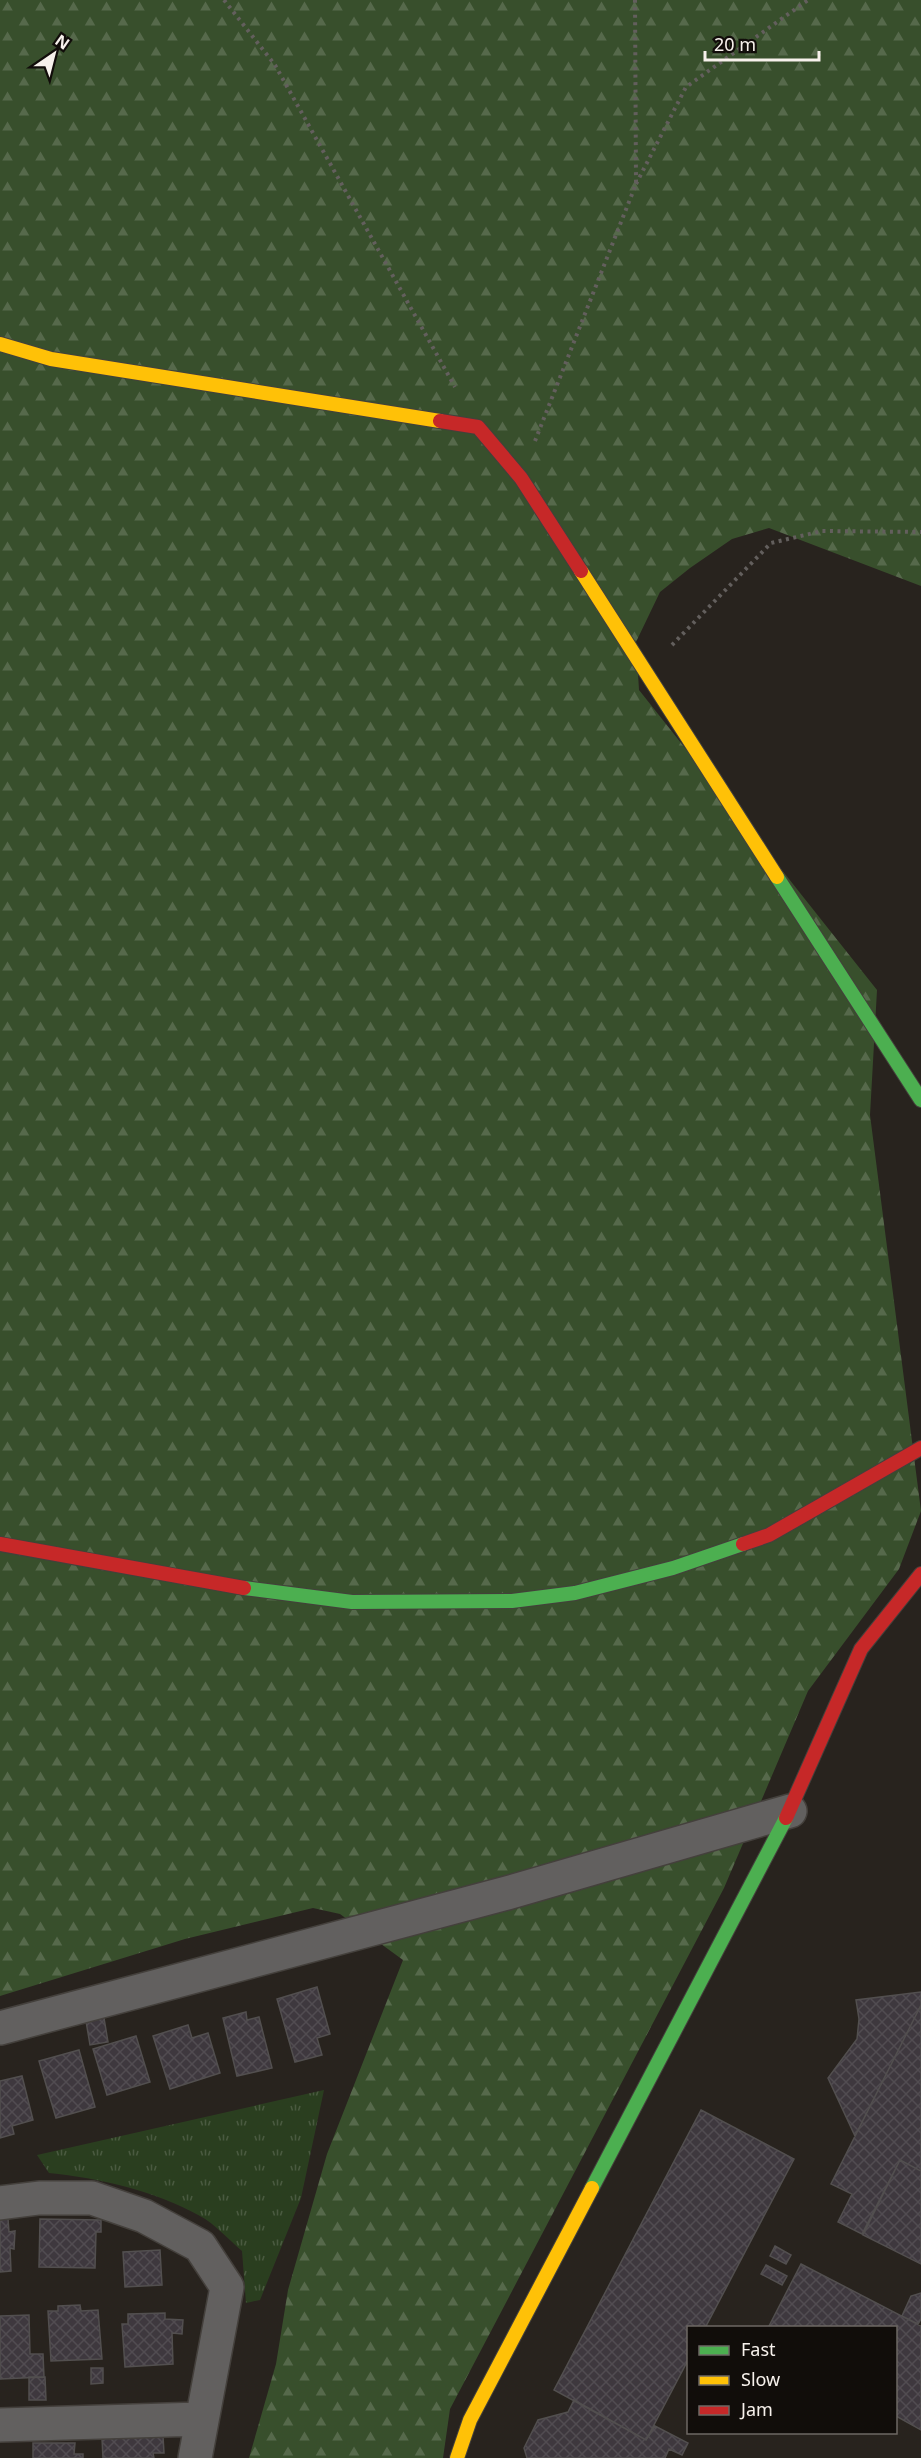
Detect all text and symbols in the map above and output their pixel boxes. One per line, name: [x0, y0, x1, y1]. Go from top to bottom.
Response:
north arrow: [24, 24, 84, 84]
scale bar: [705, 24, 819, 62]
text: N: [51, 29, 74, 54]
text: 20 m: [714, 32, 756, 56]
legend: [687, 2326, 897, 2434]
text: Fast: [741, 2337, 776, 2361]
text: Slow: [741, 2367, 780, 2391]
text: Jam: [739, 2397, 773, 2421]

